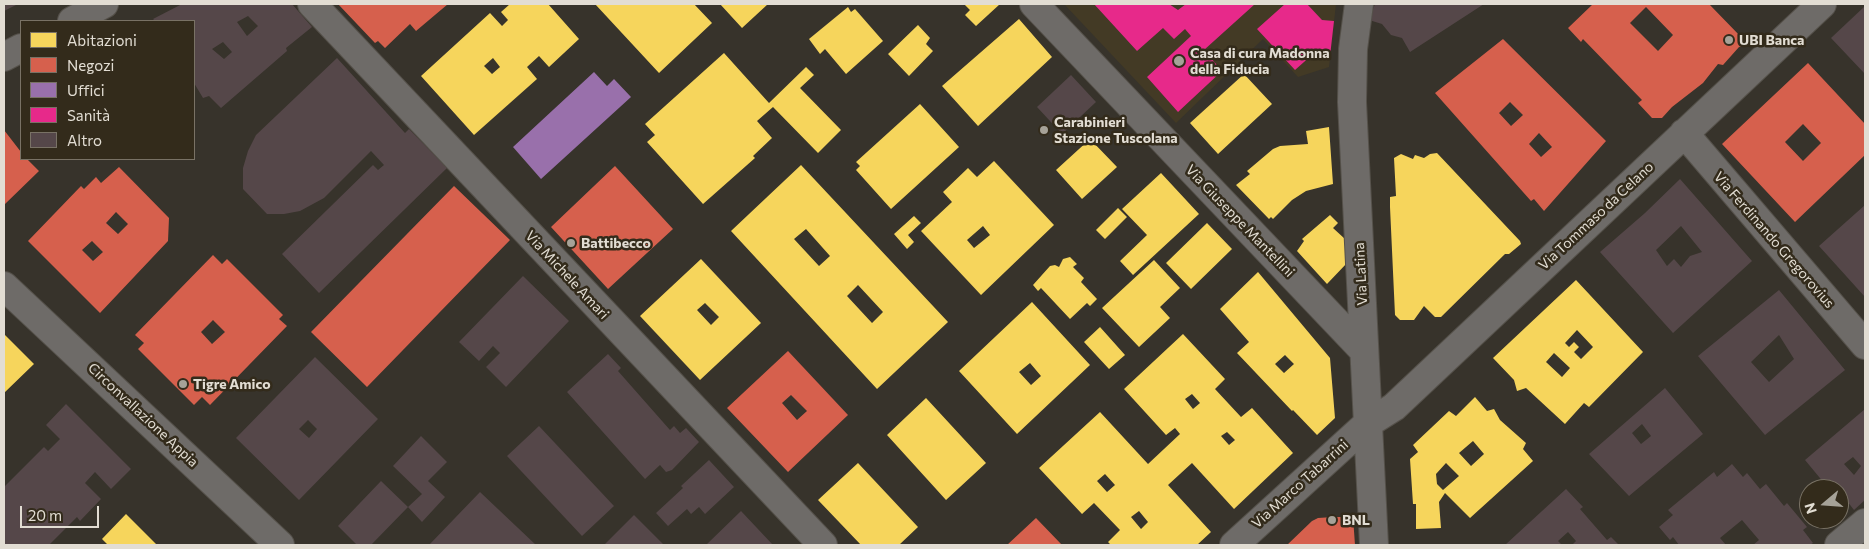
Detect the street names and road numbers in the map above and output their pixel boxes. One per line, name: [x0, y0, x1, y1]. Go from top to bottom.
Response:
street label: Via Tommaso da Celano: [1535, 158, 1657, 274]
street label: Via Giuseppe Mantellini: [1182, 161, 1298, 281]
street label: Via Ferdinando Gregorovius: [1710, 168, 1838, 312]
street label: Via Michele Amari: [522, 227, 612, 323]
street label: Via Latina: [1351, 242, 1371, 306]
street label: Circonvallazione Appia: [84, 360, 202, 470]
street label: Via Marco Tabarrini: [1248, 436, 1352, 532]

